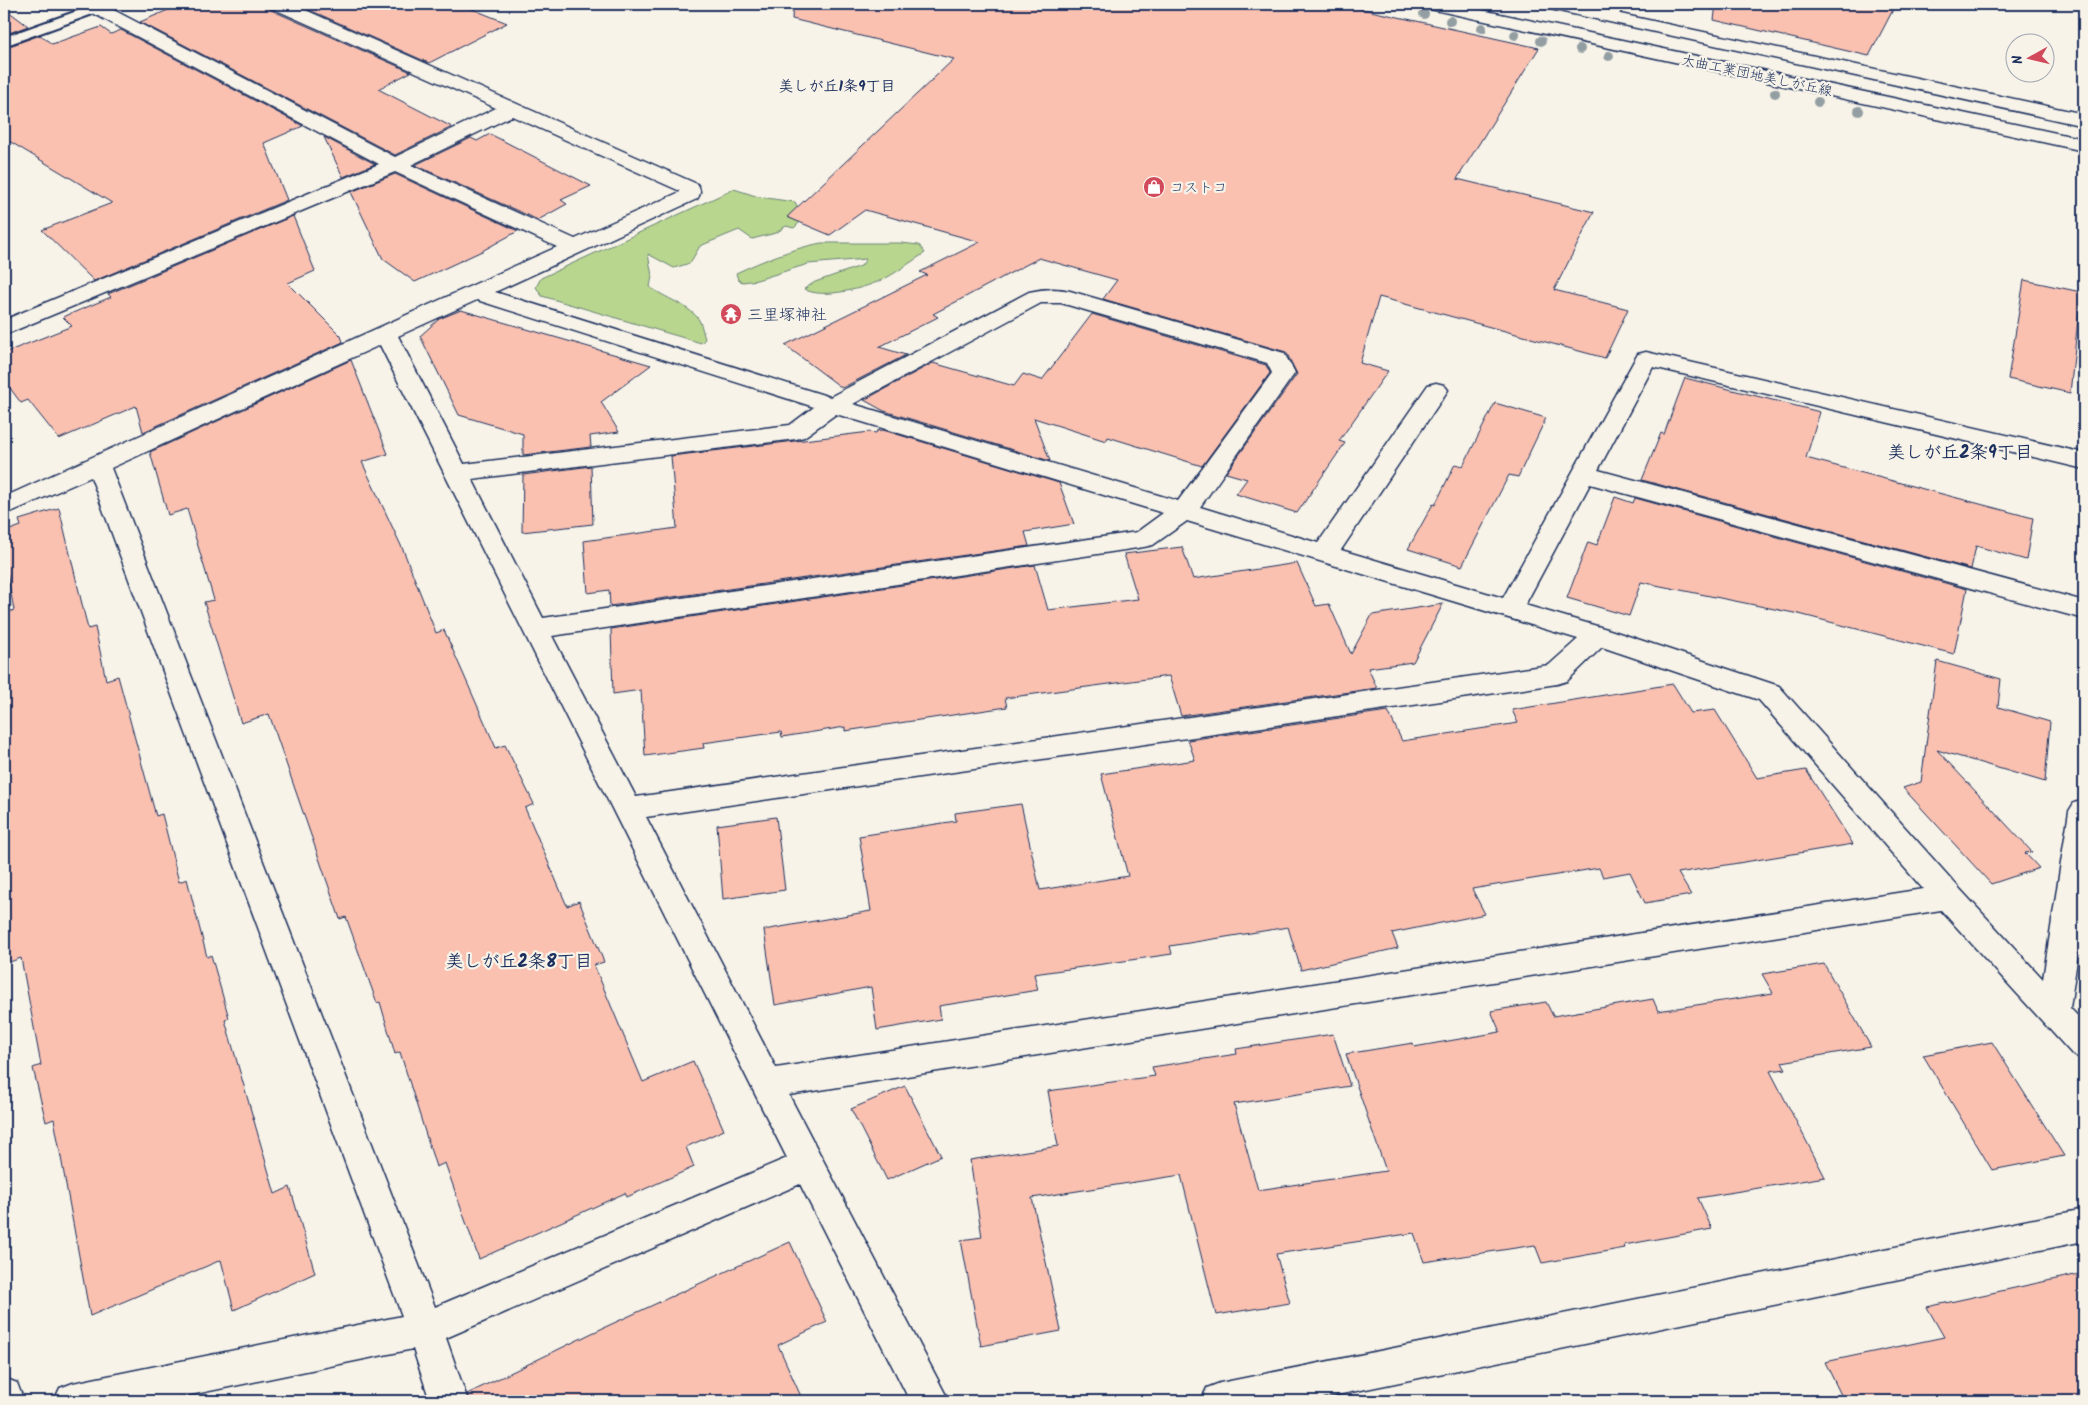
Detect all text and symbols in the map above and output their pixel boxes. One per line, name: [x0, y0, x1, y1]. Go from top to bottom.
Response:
north arrow: [2006, 32, 2056, 82]
street label: 大曲工業団地美しが丘線: [1679, 49, 1834, 103]
text: N: [2007, 54, 2030, 66]
district label: 美しが丘1条9丁目: [778, 75, 896, 99]
shop icon: コストコ: [1142, 175, 1166, 199]
place label: コストコ: [1170, 177, 1227, 199]
temple icon: 三里塚神社: [719, 302, 743, 326]
place label: 三里塚神社: [747, 303, 827, 328]
district label: 美しが丘2条9丁目: [1887, 439, 2033, 468]
district label: 美しが丘2条8丁目: [445, 948, 593, 977]

